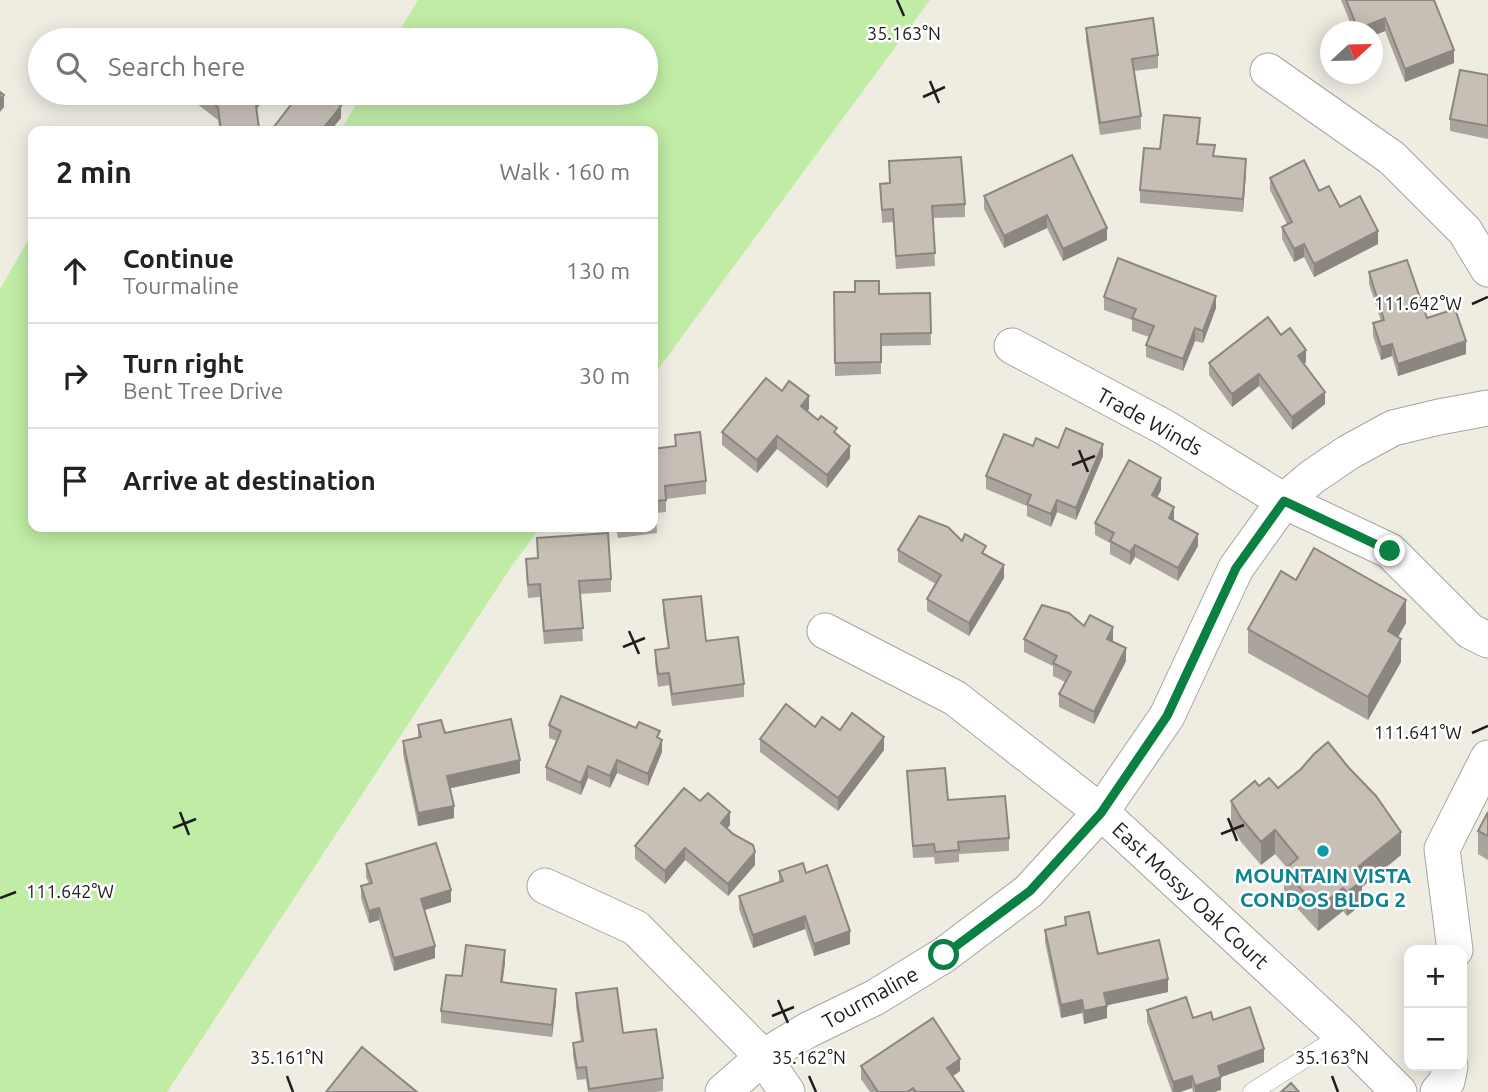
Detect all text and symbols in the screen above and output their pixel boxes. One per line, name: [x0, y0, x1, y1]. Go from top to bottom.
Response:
north arrow: [1320, 21, 1383, 84]
text: 35.163°N: [867, 23, 941, 43]
search box: [28, 28, 658, 105]
icon: search: [52, 48, 90, 86]
text: Search here: [108, 52, 245, 81]
text: 2 min: [56, 155, 132, 189]
text: Walk · 160 m: [499, 159, 630, 184]
text: Continue: [123, 244, 234, 273]
icon: ahead: [56, 252, 94, 290]
text: 130 m: [566, 258, 630, 283]
text: Tourmaline: [123, 273, 239, 298]
text: 111.642°W: [1374, 293, 1462, 313]
text: Turn right: [123, 349, 244, 378]
icon: right: [56, 357, 94, 395]
text: 30 m: [579, 363, 630, 388]
text: Bent Tree Drive: [123, 378, 283, 403]
street label: Trade Winds: [1093, 382, 1207, 460]
icon: arrive: [56, 462, 94, 500]
text: Arrive at destination: [123, 466, 376, 495]
route end: [1374, 535, 1405, 566]
text: 111.641°W: [1374, 722, 1462, 742]
street label: East Mossy Oak Court: [1108, 817, 1274, 973]
marker: MOUNTAIN VISTA CONDOS BLDG 2: [1315, 843, 1331, 859]
place label: MOUNTAIN VISTA CONDOS BLDG 2: [1235, 863, 1412, 911]
text: 111.642°W: [26, 881, 114, 901]
route start: [928, 939, 959, 970]
map controls: [1404, 945, 1467, 1071]
button: +: [1404, 945, 1467, 1008]
street label: Tourmaline: [818, 961, 922, 1033]
button: −: [1404, 1008, 1467, 1071]
text: 35.161°N: [250, 1047, 324, 1067]
text: 35.162°N: [772, 1047, 846, 1067]
text: 35.163°N: [1295, 1047, 1369, 1067]

